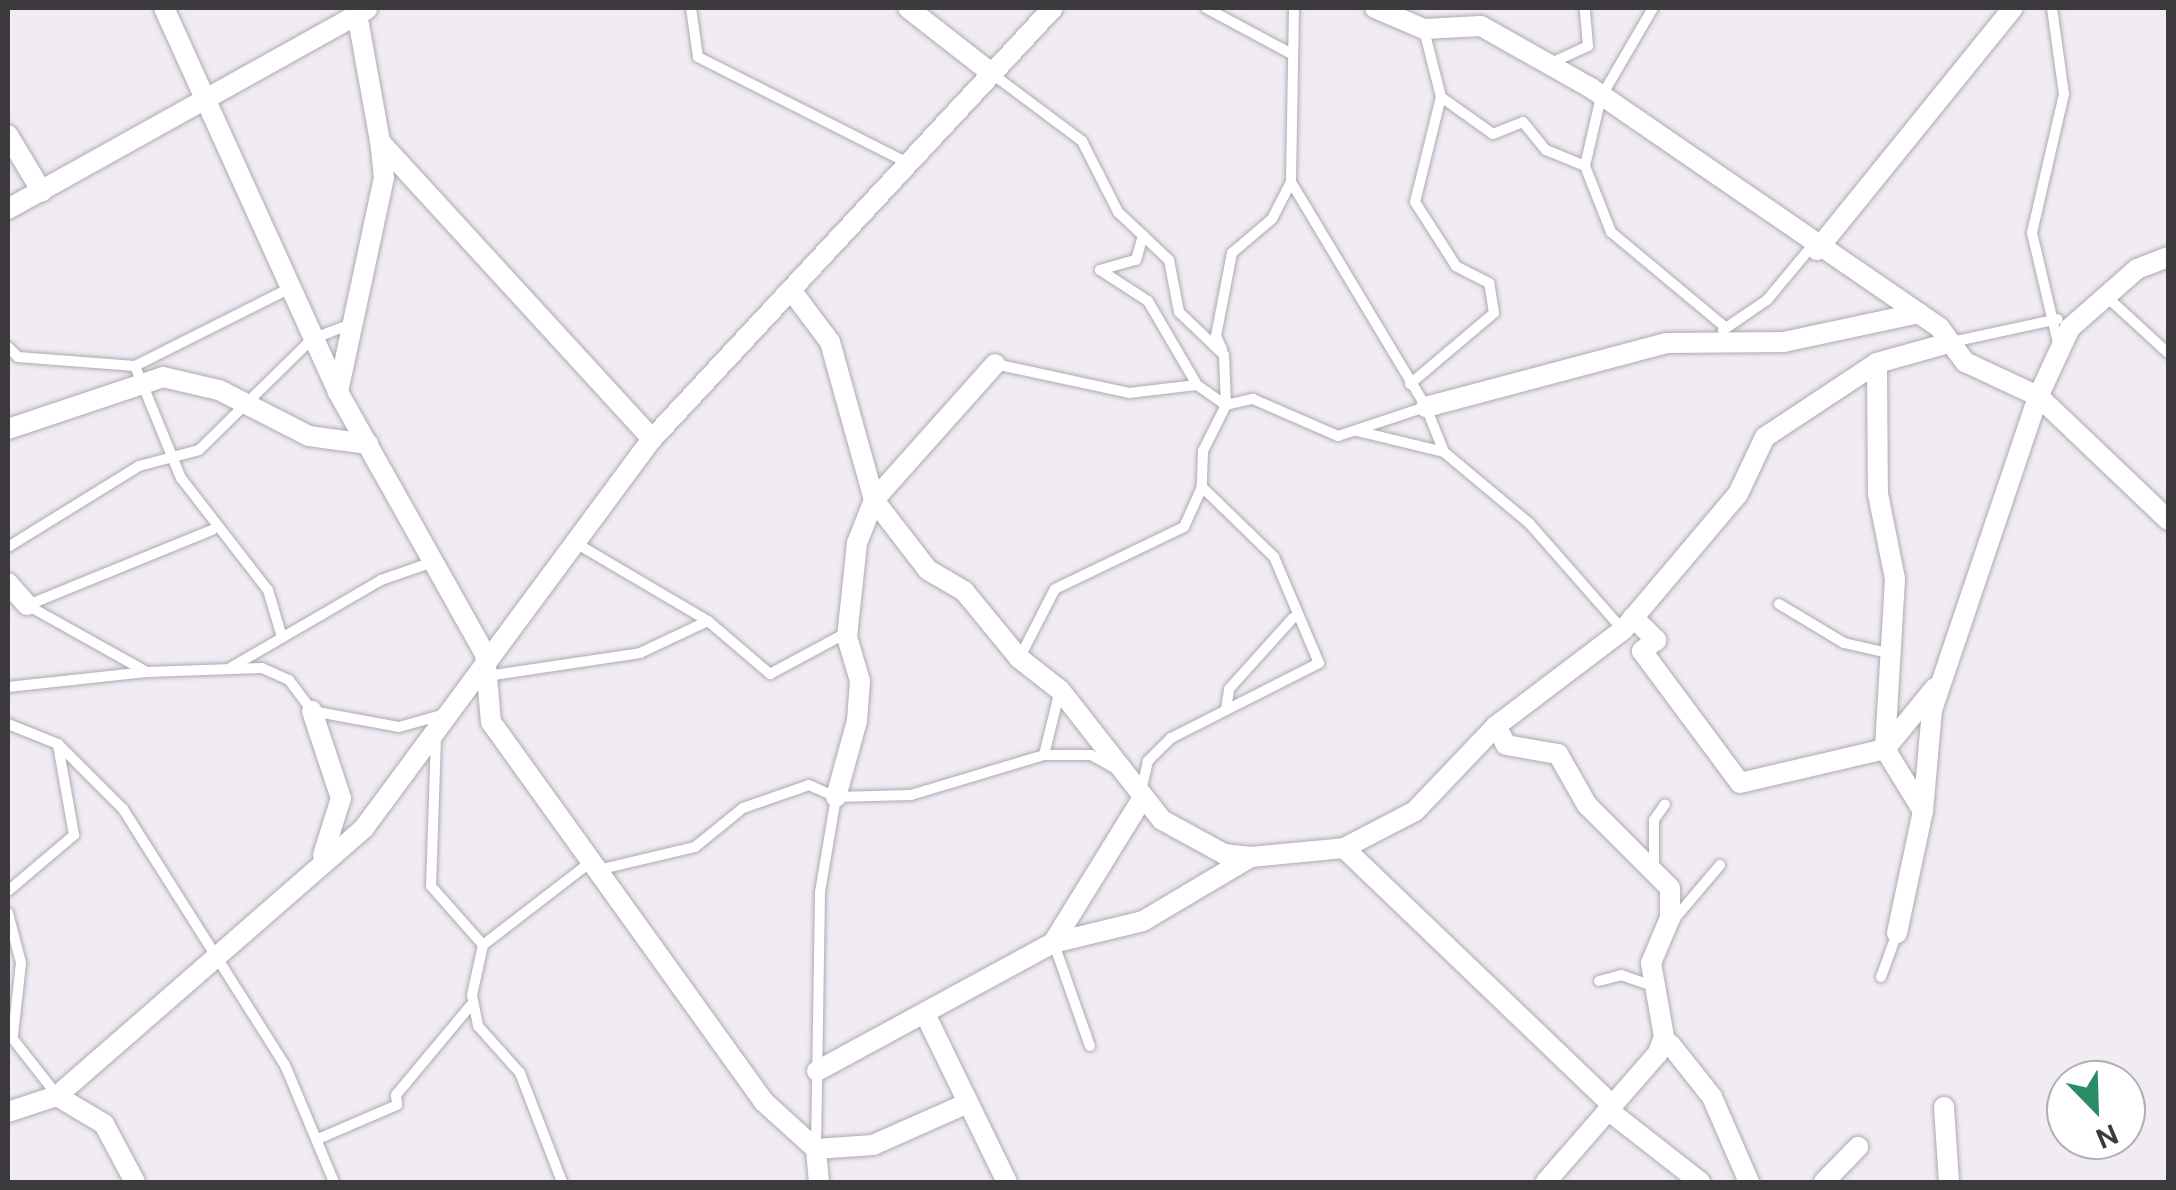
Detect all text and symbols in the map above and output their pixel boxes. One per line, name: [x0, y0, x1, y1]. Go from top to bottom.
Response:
north arrow: [2046, 1060, 2146, 1160]
text: N: [2091, 1115, 2124, 1157]

